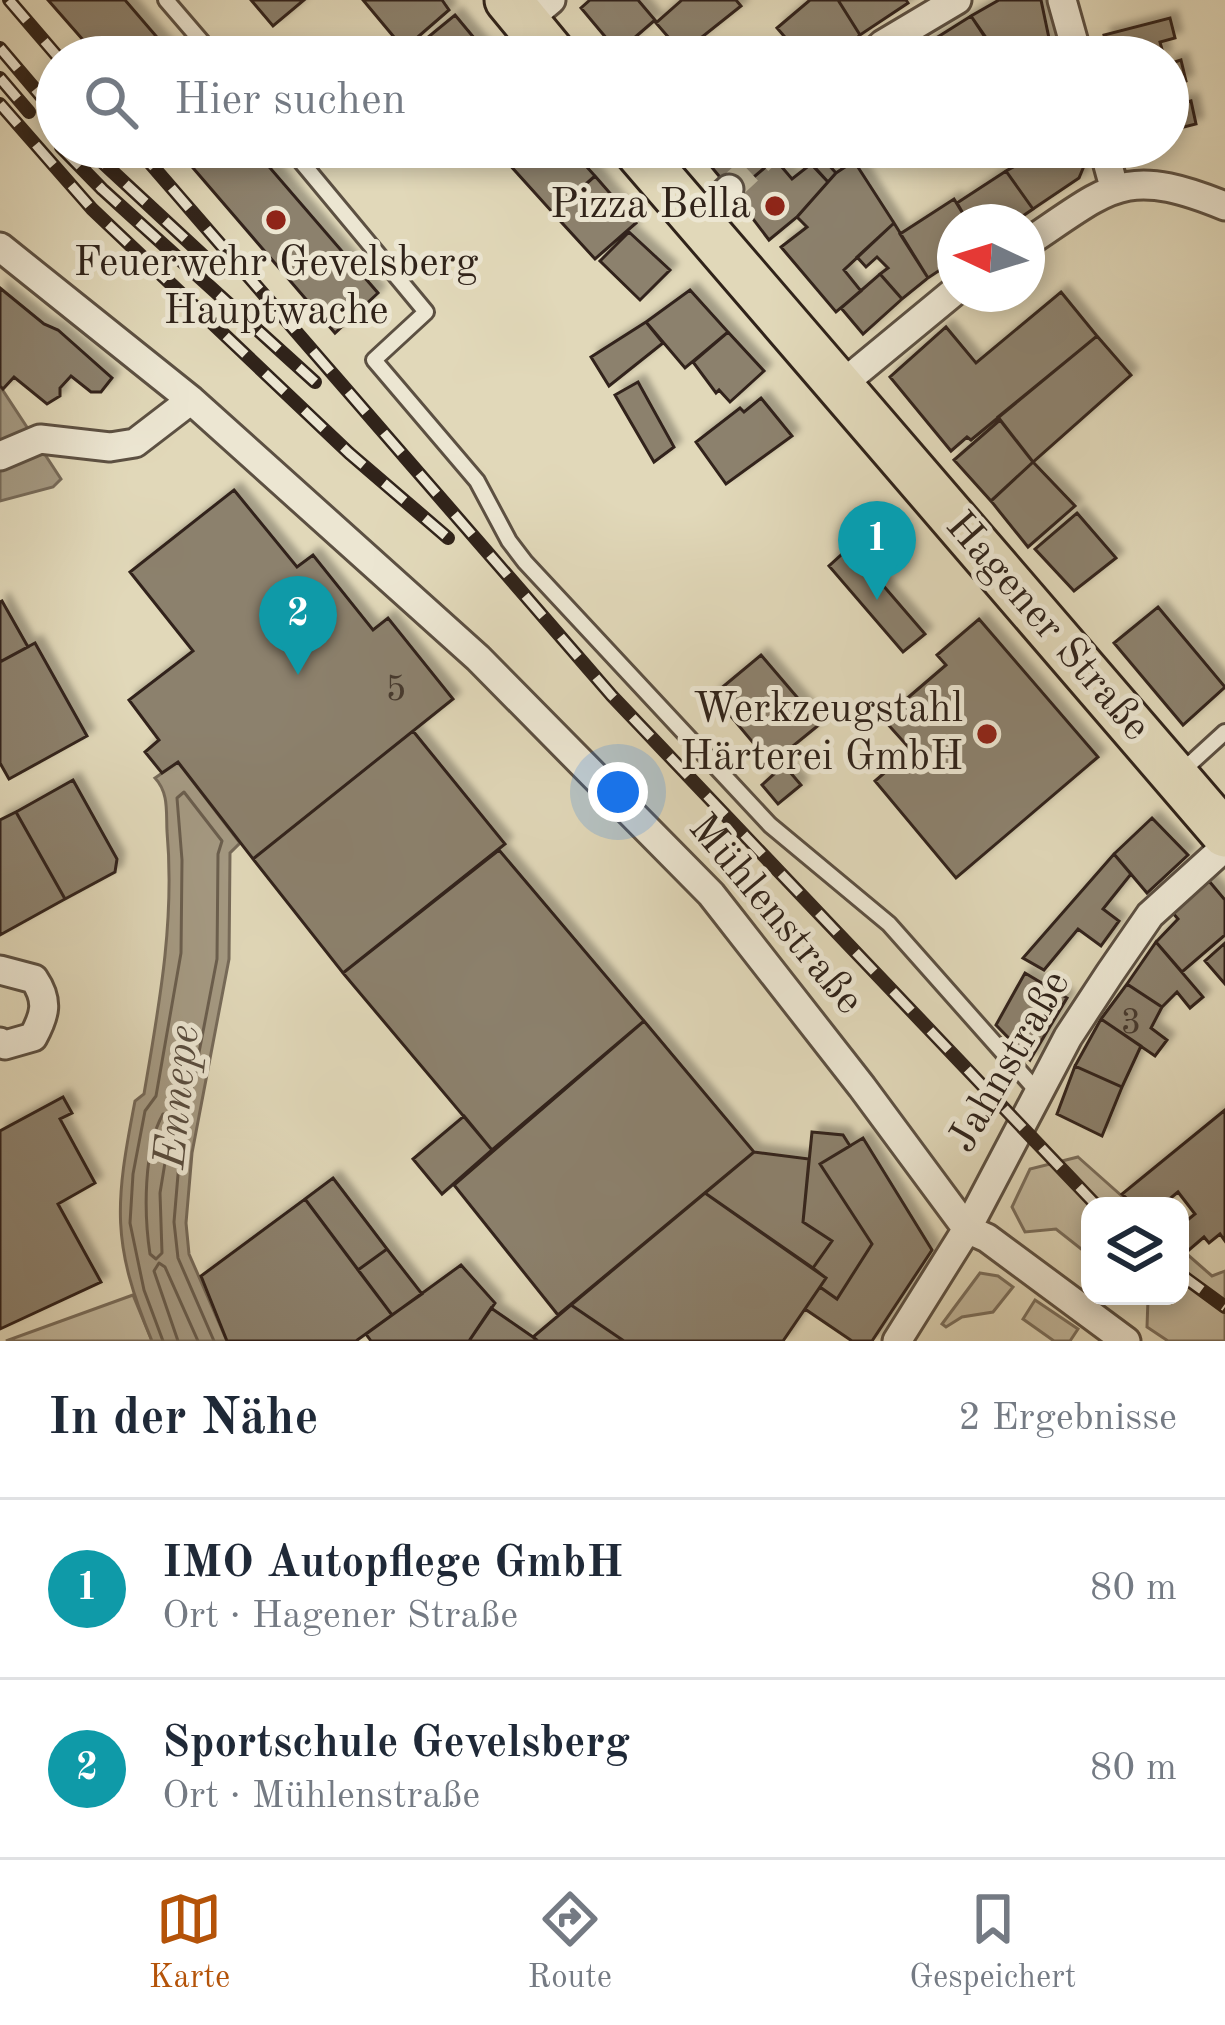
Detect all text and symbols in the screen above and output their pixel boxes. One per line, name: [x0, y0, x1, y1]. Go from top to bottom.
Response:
search box: [36, 36, 1189, 168]
icon: search: [78, 69, 144, 135]
text: Hier suchen: [174, 79, 406, 124]
place label: Pizza Bella: [550, 185, 751, 227]
marker: Pizza Bella: [762, 193, 788, 219]
north arrow: [937, 204, 1045, 312]
marker: Feuerwehr Gevelsberg Hauptwache: [263, 207, 289, 233]
place label: Feuerwehr Gevelsberg Hauptwache: [74, 243, 479, 333]
pin: 1: [838, 501, 916, 600]
street label: Hagener Straße: [937, 505, 1157, 749]
pin: 2: [259, 576, 337, 675]
house number: 5: [386, 673, 406, 709]
place label: Werkzeugstahl Härterei GmbH: [680, 689, 963, 779]
marker: Werkzeugstahl Härterei GmbH: [974, 721, 1000, 747]
your location: [588, 762, 648, 822]
street label: Mühlenstraße: [680, 807, 870, 1023]
street label: Jahnstraße: [941, 964, 1079, 1160]
house number: 3: [1121, 1006, 1141, 1042]
water label: Ennepe: [149, 1023, 209, 1172]
map controls: [1081, 1197, 1189, 1305]
button: layers: [1081, 1197, 1189, 1305]
text: In der Nähe: [48, 1394, 319, 1445]
text: 2 Ergebnisse: [958, 1399, 1177, 1438]
text: IMO Autopflege GmbH: [162, 1542, 623, 1587]
text: 1: [76, 1569, 98, 1608]
text: 80 m: [1090, 1569, 1177, 1608]
text: Ort · Hagener Straße: [162, 1597, 518, 1636]
text: Sportschule Gevelsberg: [162, 1722, 630, 1767]
text: 2: [76, 1749, 98, 1788]
text: 80 m: [1090, 1749, 1177, 1788]
text: Ort · Mühlenstraße: [162, 1777, 480, 1816]
tab: Karte: [149, 1886, 230, 1999]
tab: Route: [528, 1886, 612, 1999]
tab: Gespeichert: [909, 1886, 1076, 1999]

